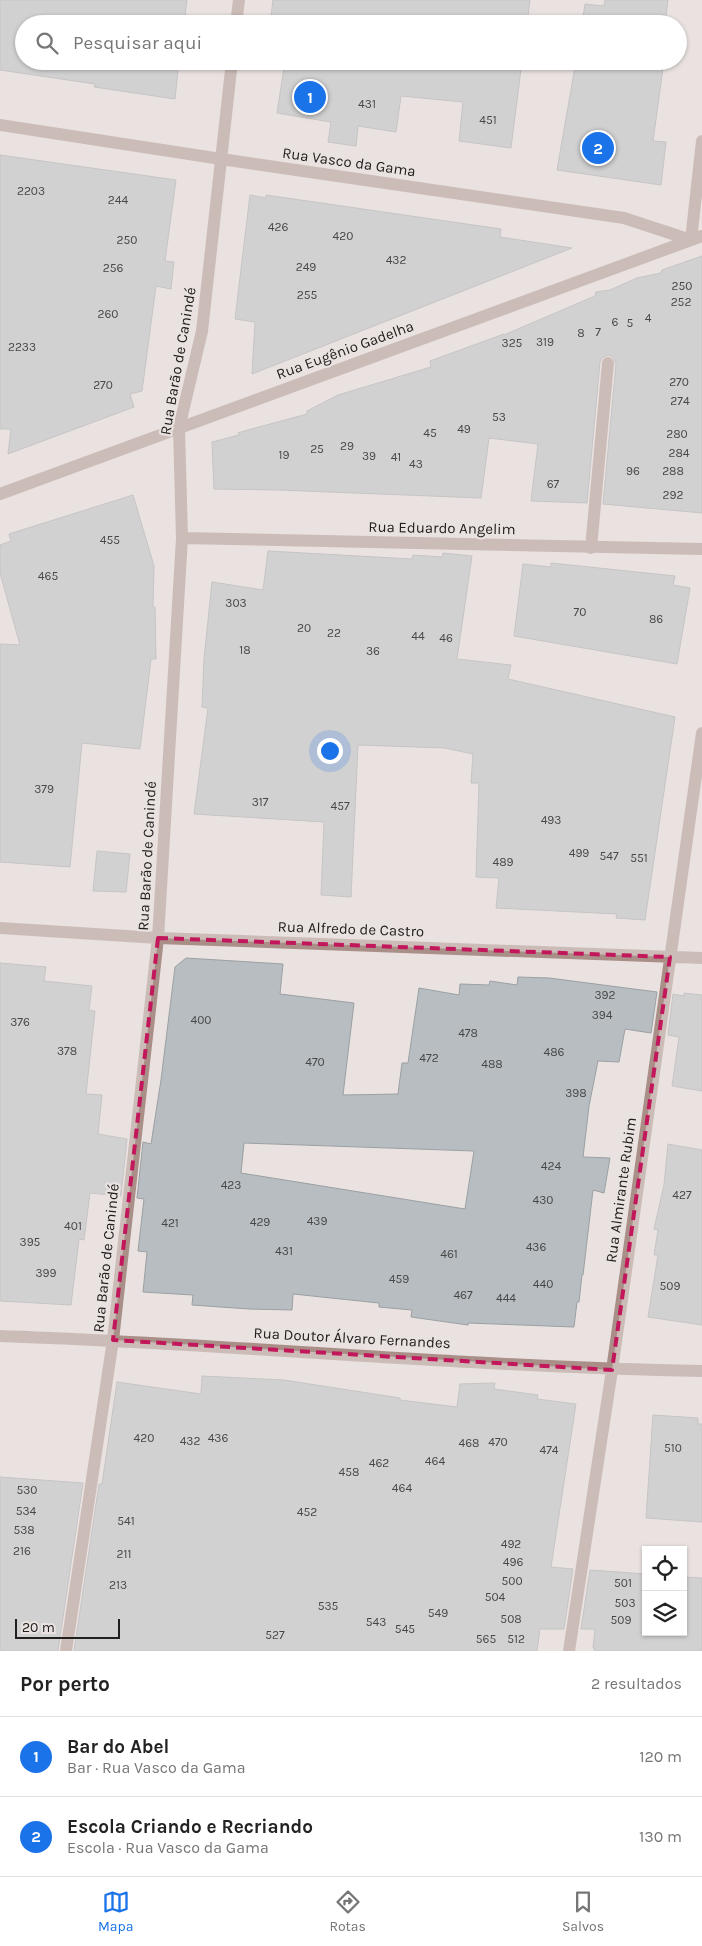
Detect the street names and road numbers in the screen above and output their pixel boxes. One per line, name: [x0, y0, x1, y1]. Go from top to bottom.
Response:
street label: Rua Vasco da Gama: [281, 144, 417, 180]
street label: Rua Barão de Canindé: [156, 286, 200, 436]
street label: Rua Eugênio Gadelha: [274, 317, 416, 383]
street label: Rua Eduardo Angelim: [368, 518, 516, 538]
street label: Rua Barão de Canindé: [134, 781, 160, 931]
street label: Rua Alfredo de Castro: [277, 917, 425, 941]
street label: Rua Almirante Rubim: [602, 1116, 640, 1264]
street label: Rua Barão de Canindé: [89, 1183, 123, 1333]
street label: Rua Doutor Álvaro Fernandes: [253, 1324, 451, 1352]

